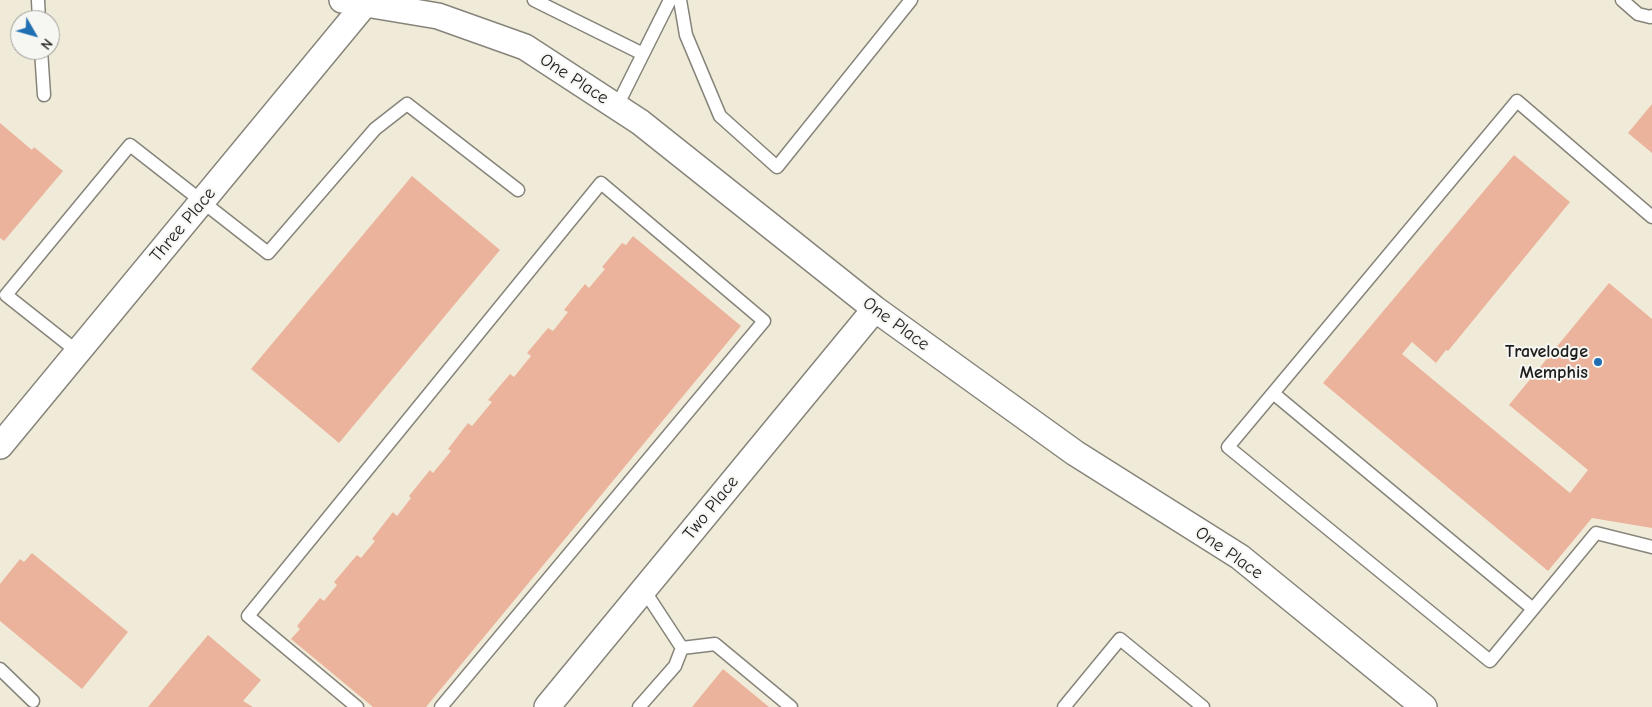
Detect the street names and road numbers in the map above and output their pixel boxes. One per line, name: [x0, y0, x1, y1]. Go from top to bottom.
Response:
street label: One Place: [536, 49, 612, 109]
street label: Three Place: [146, 183, 220, 267]
street label: One Place: [858, 292, 934, 356]
street label: Two Place: [679, 472, 743, 544]
street label: One Place: [1191, 522, 1267, 584]

